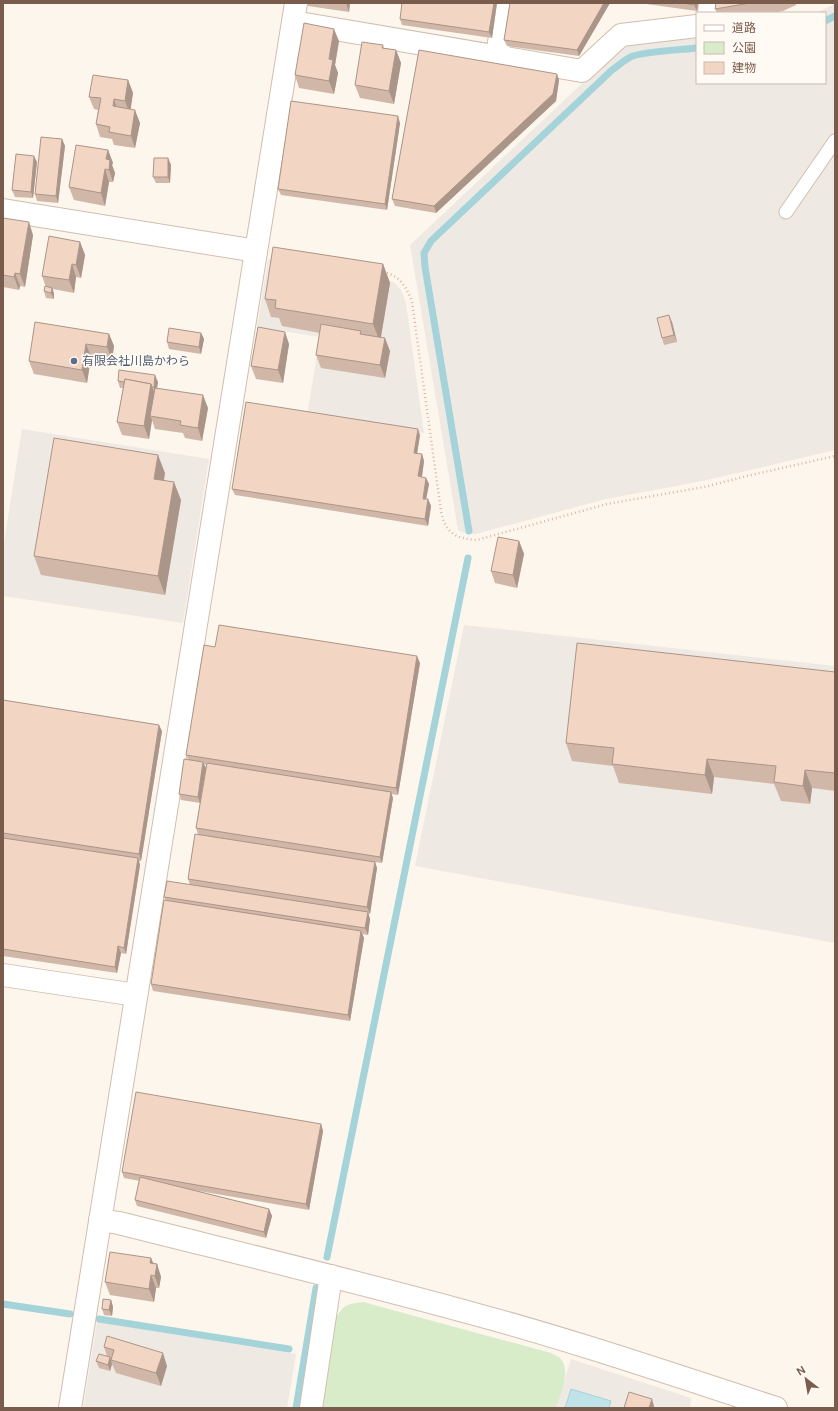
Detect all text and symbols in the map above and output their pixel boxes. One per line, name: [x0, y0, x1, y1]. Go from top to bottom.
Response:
legend: [696, 12, 826, 84]
text: 道路: [732, 20, 756, 36]
text: 公園: [732, 40, 756, 56]
text: 建物: [732, 60, 756, 76]
place label: 有限会社川島かわら: [82, 353, 190, 369]
marker: 有限会社川島かわら: [69, 356, 79, 366]
north arrow: [786, 1359, 826, 1399]
text: N: [794, 1362, 808, 1378]

